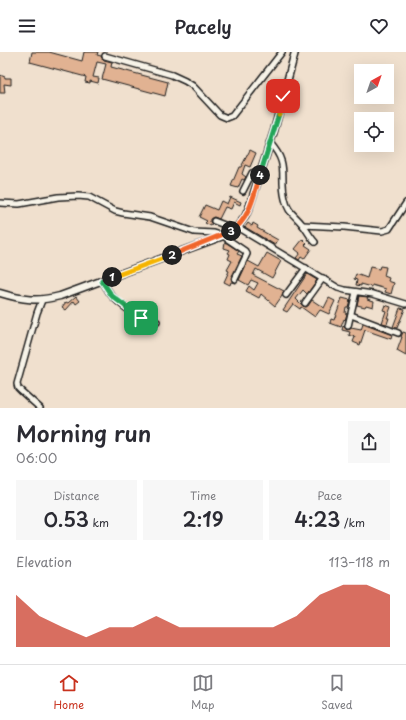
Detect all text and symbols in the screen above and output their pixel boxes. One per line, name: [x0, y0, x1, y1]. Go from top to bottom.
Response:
text: Pacely: [174, 13, 232, 40]
icon: menu: [16, 15, 38, 37]
icon: heart: [368, 15, 390, 37]
north arrow: [354, 64, 394, 104]
map controls: [354, 64, 394, 152]
pin: [266, 79, 300, 113]
icon: check: [272, 85, 294, 107]
button: locate: [354, 112, 394, 152]
pin: 4: [250, 165, 270, 185]
text: 4: [256, 166, 264, 183]
pin: 3: [221, 221, 241, 241]
text: 3: [227, 222, 235, 239]
pin: 2: [162, 245, 182, 265]
text: 2: [168, 246, 176, 263]
pin: 1: [102, 267, 122, 287]
text: 1: [109, 268, 115, 285]
pin: [124, 301, 158, 335]
icon: arrive: [130, 307, 152, 329]
text: Morning run: [16, 416, 151, 449]
button: share: [348, 421, 390, 463]
text: 06:00: [16, 448, 57, 467]
text: Distance: [53, 487, 99, 504]
text: Time: [190, 487, 216, 504]
text: Pace: [317, 487, 342, 504]
text: 0.53: [44, 504, 89, 534]
text: 2:19: [182, 504, 224, 534]
text: 4:23: [294, 504, 341, 534]
text: km: [89, 514, 109, 531]
text: /km: [341, 514, 365, 531]
text: Elevation: [16, 552, 72, 571]
text: 113–118 m: [329, 552, 390, 571]
tab: Home: [53, 672, 84, 713]
tab: Map: [191, 672, 214, 713]
tab: Saved: [321, 672, 353, 713]

